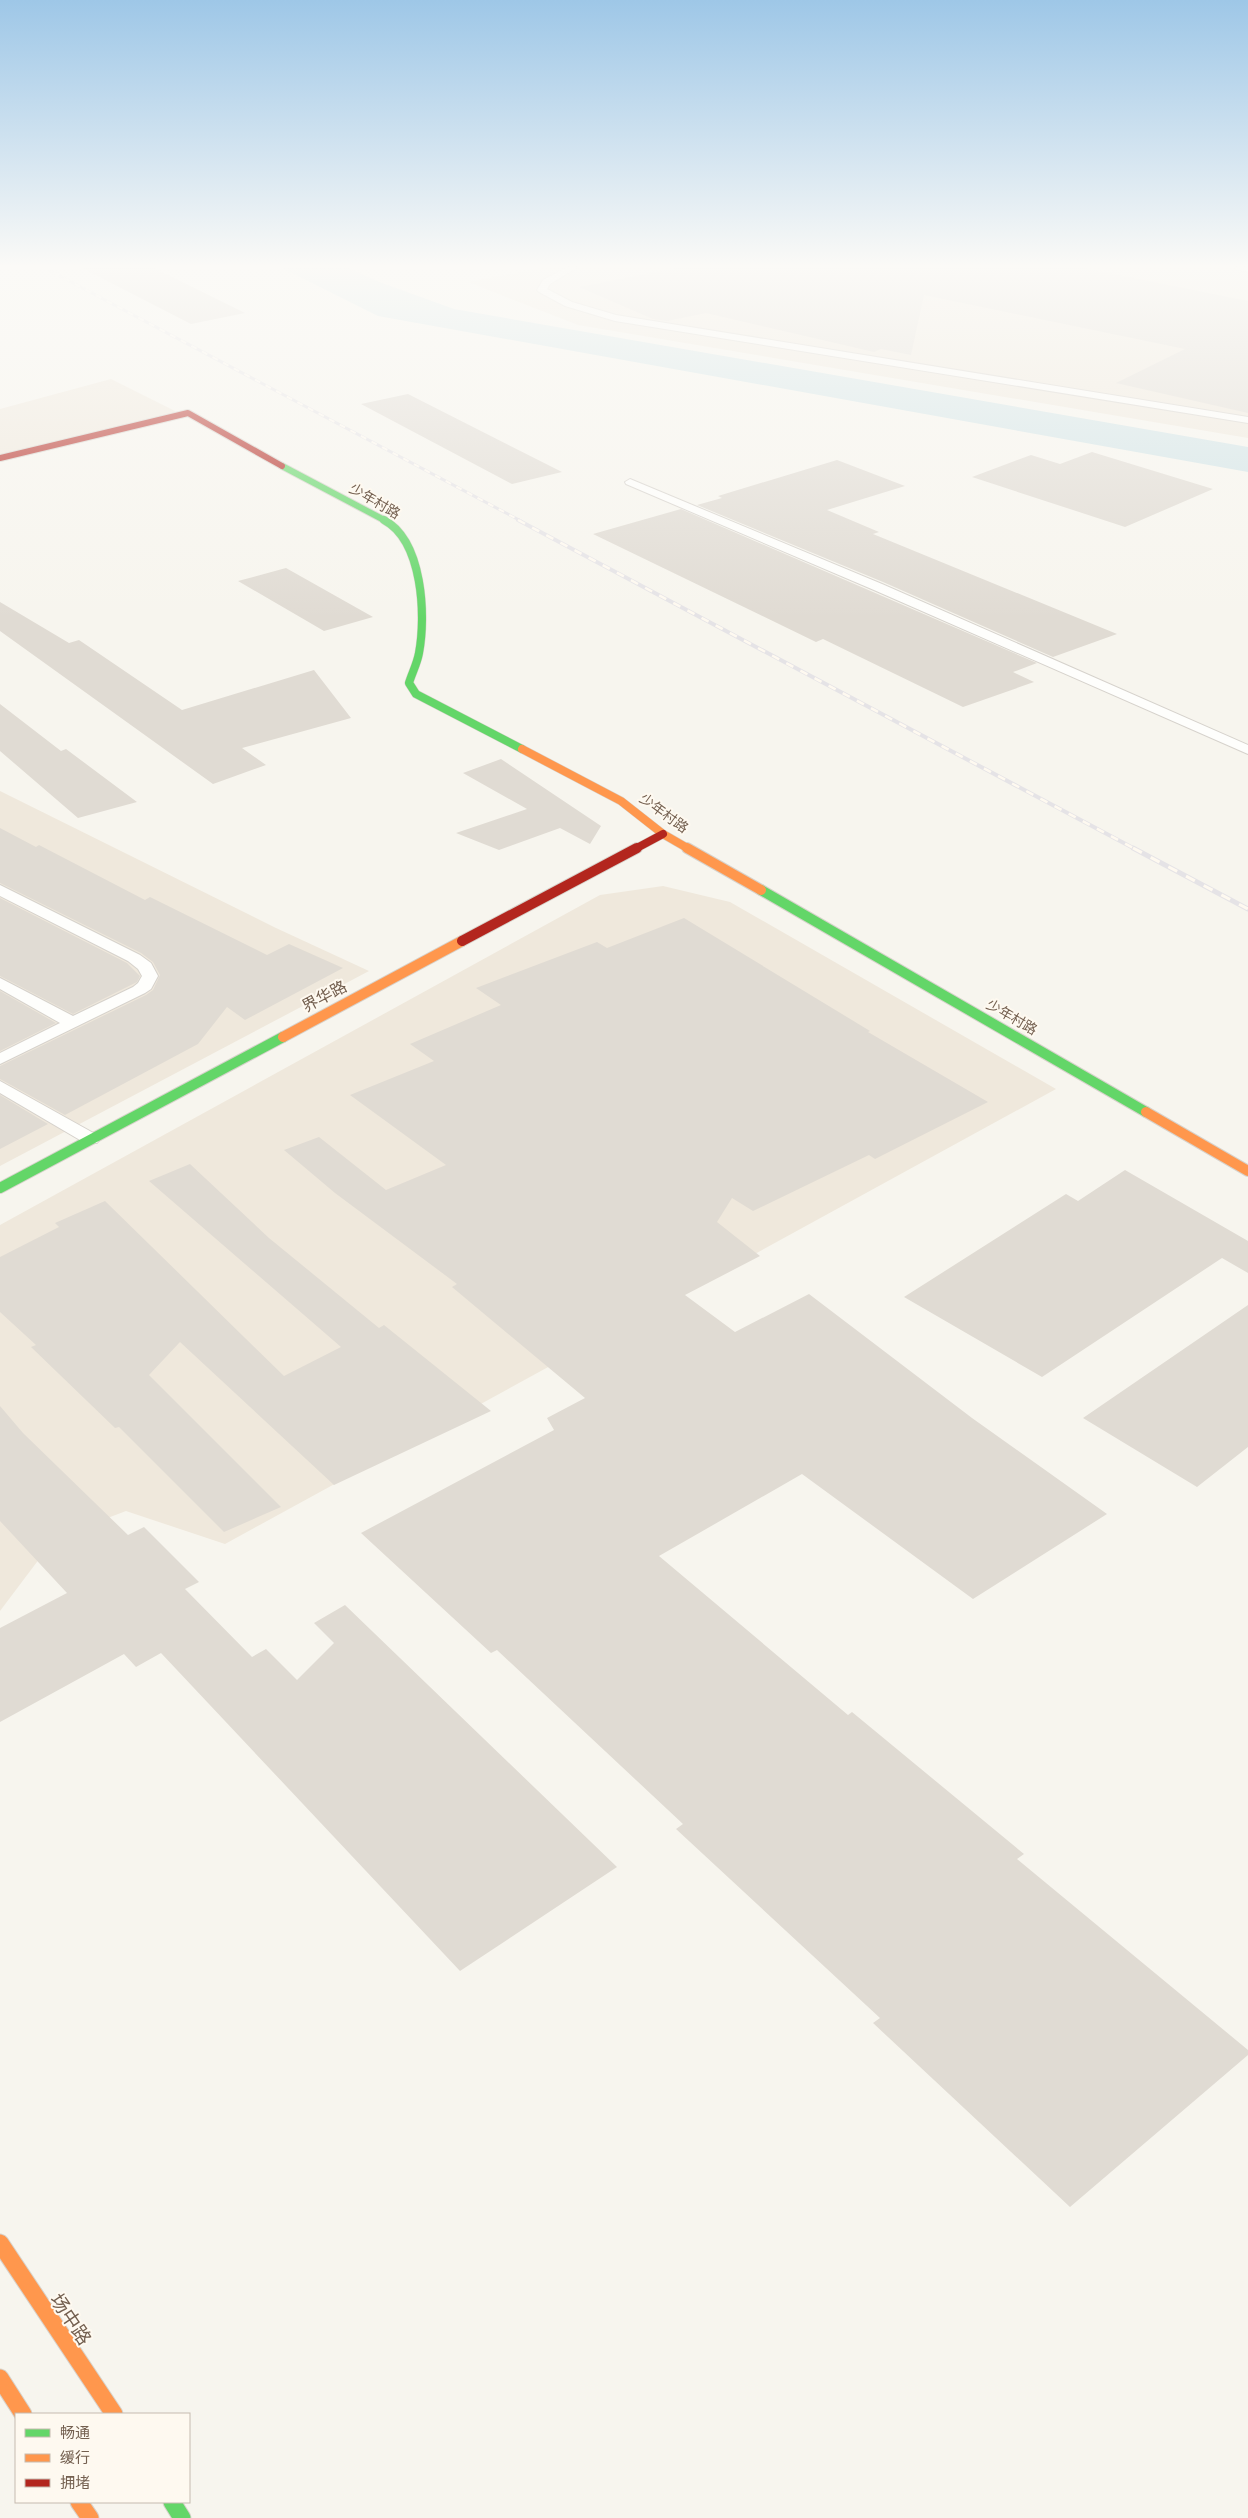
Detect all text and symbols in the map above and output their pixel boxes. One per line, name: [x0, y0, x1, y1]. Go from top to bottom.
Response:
street label: 少年村路: [347, 480, 403, 522]
street label: 少年村路: [637, 790, 691, 836]
street label: 界华路: [299, 977, 350, 1016]
street label: 少年村路: [984, 996, 1040, 1038]
street label: 场中路: [46, 2289, 96, 2349]
legend: [15, 2413, 190, 2503]
text: 畅通: [60, 2424, 90, 2442]
text: 缓行: [60, 2449, 90, 2467]
text: 拥堵: [60, 2474, 90, 2492]

